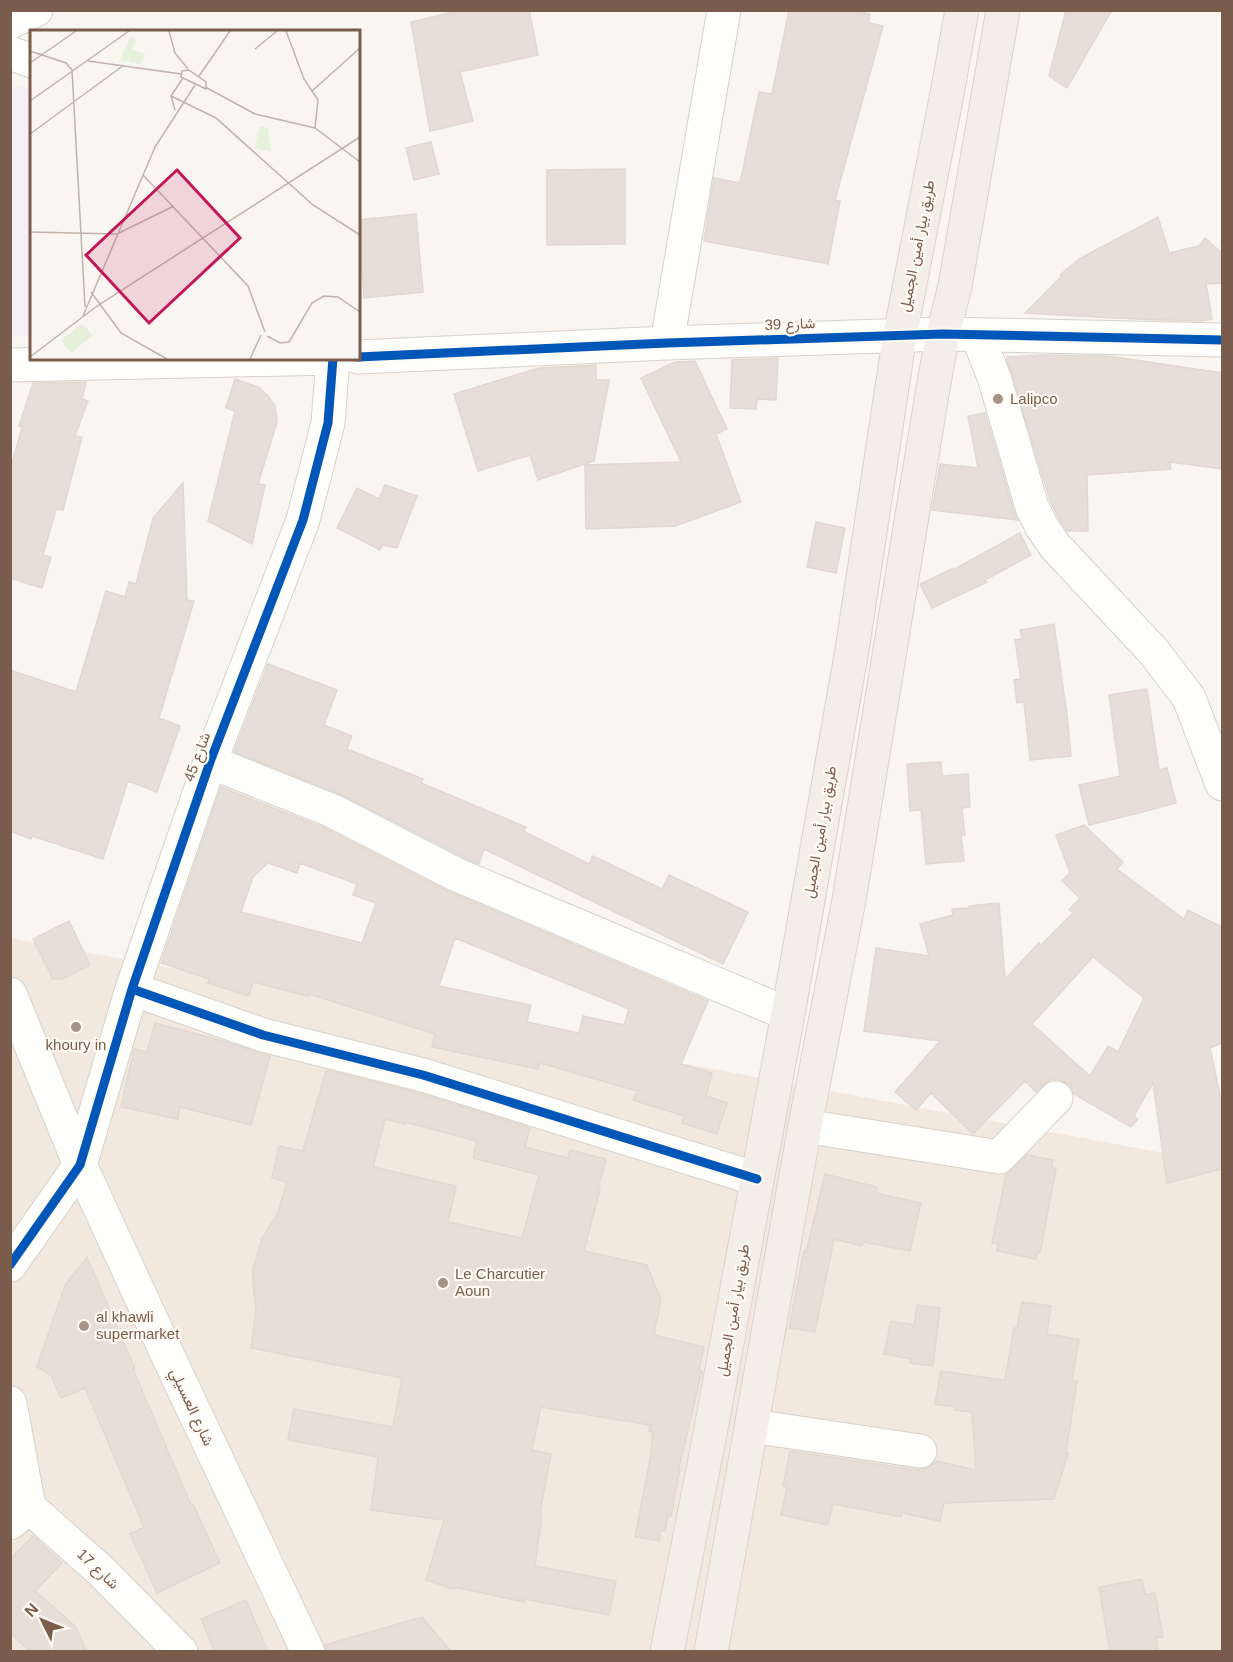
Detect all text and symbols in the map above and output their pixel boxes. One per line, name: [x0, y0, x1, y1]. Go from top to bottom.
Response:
inset map: [30, 30, 360, 360]
street label: طريق بيار أمين الجميل: [895, 178, 940, 314]
street label: شارع 39: [764, 314, 816, 336]
place label: Lalipco: [1010, 390, 1058, 407]
marker: Lalipco: [991, 392, 1005, 406]
street label: شارع 45: [180, 730, 216, 785]
street label: طريق بيار أمين الجميل: [799, 764, 842, 900]
marker: khoury in: [69, 1020, 83, 1034]
place label: khoury in: [46, 1036, 106, 1053]
street label: طريق بيار أمين الجميل: [712, 1242, 755, 1378]
place label: Le Charcutier Aoun: [455, 1265, 545, 1299]
marker: Le Charcutier Aoun: [436, 1276, 450, 1290]
place label: al khawli supermarket: [96, 1308, 180, 1342]
marker: al khawli supermarket: [77, 1319, 91, 1333]
street label: شارع العسيلي: [163, 1365, 218, 1450]
street label: شارع 17: [72, 1545, 123, 1595]
north arrow: [12, 1590, 72, 1650]
text: N: [21, 1600, 42, 1620]

